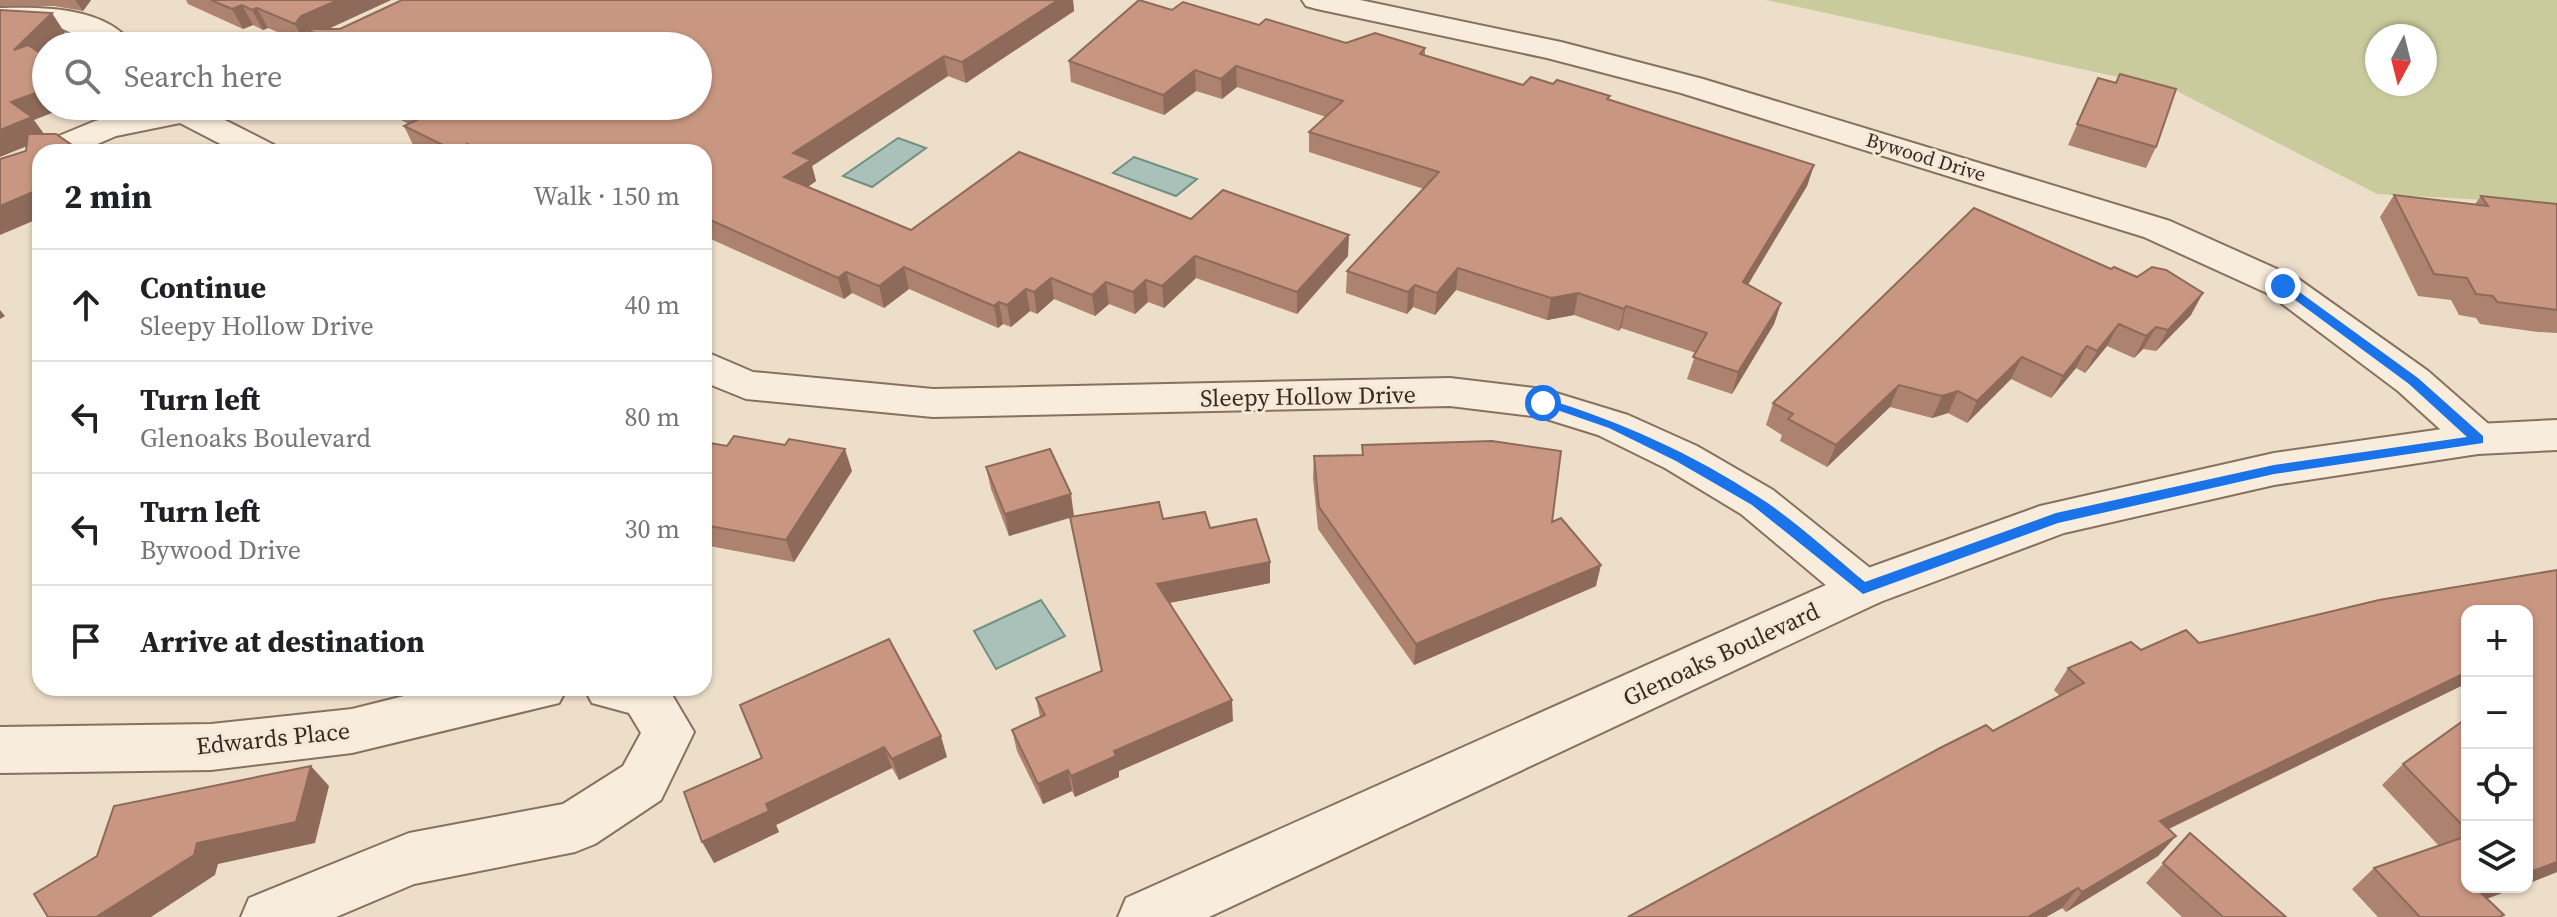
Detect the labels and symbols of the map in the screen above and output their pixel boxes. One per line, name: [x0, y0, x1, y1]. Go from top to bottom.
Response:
north arrow: [2365, 24, 2437, 96]
street label: Bywood Drive: [1863, 126, 1989, 188]
route end: [2265, 268, 2301, 304]
street label: Sleepy Hollow Drive: [1200, 378, 1416, 414]
route start: [1525, 385, 1561, 421]
street label: Glenoaks Boulevard: [1617, 594, 1825, 714]
street label: Edwards Place: [194, 714, 352, 762]

